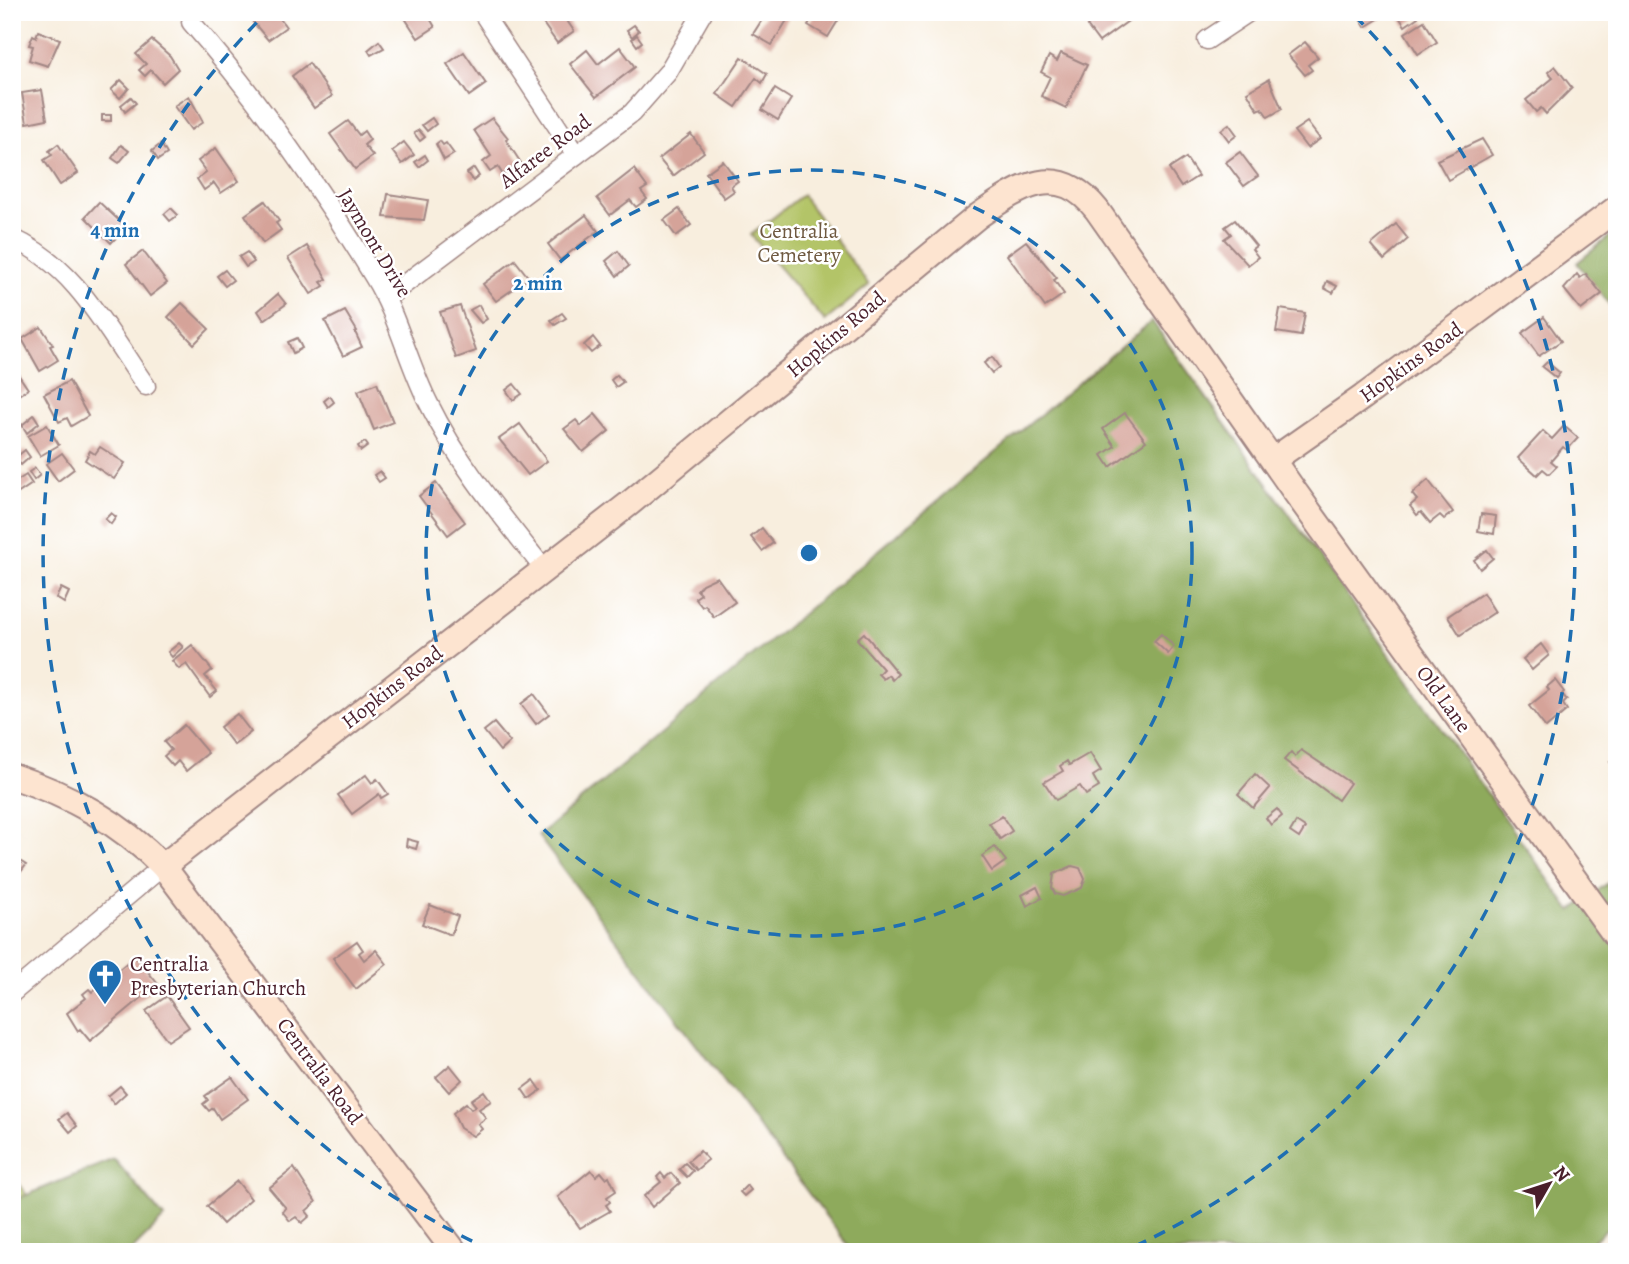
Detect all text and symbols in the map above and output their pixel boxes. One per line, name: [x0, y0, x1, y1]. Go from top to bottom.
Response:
street label: Alfaree Road: [493, 107, 597, 195]
street label: Jaymont Drive: [331, 183, 419, 303]
text: 4 min: [90, 216, 140, 244]
park label: Centralia Cemetery: [757, 217, 841, 269]
text: 2 min: [513, 269, 563, 297]
street label: Hopkins Road: [781, 284, 892, 384]
street label: Hopkins Road: [1354, 315, 1469, 409]
centre of rings: [797, 541, 821, 565]
street label: Hopkins Road: [336, 638, 449, 735]
street label: Old Lane: [1410, 660, 1478, 738]
place label: Centralia Presbyterian Church: [130, 950, 306, 1002]
church icon: Centralia Presbyterian Church: [86, 957, 124, 1006]
street label: Centralia Road: [271, 1012, 370, 1131]
north arrow: [1514, 1148, 1584, 1218]
text: N: [1547, 1160, 1576, 1188]

